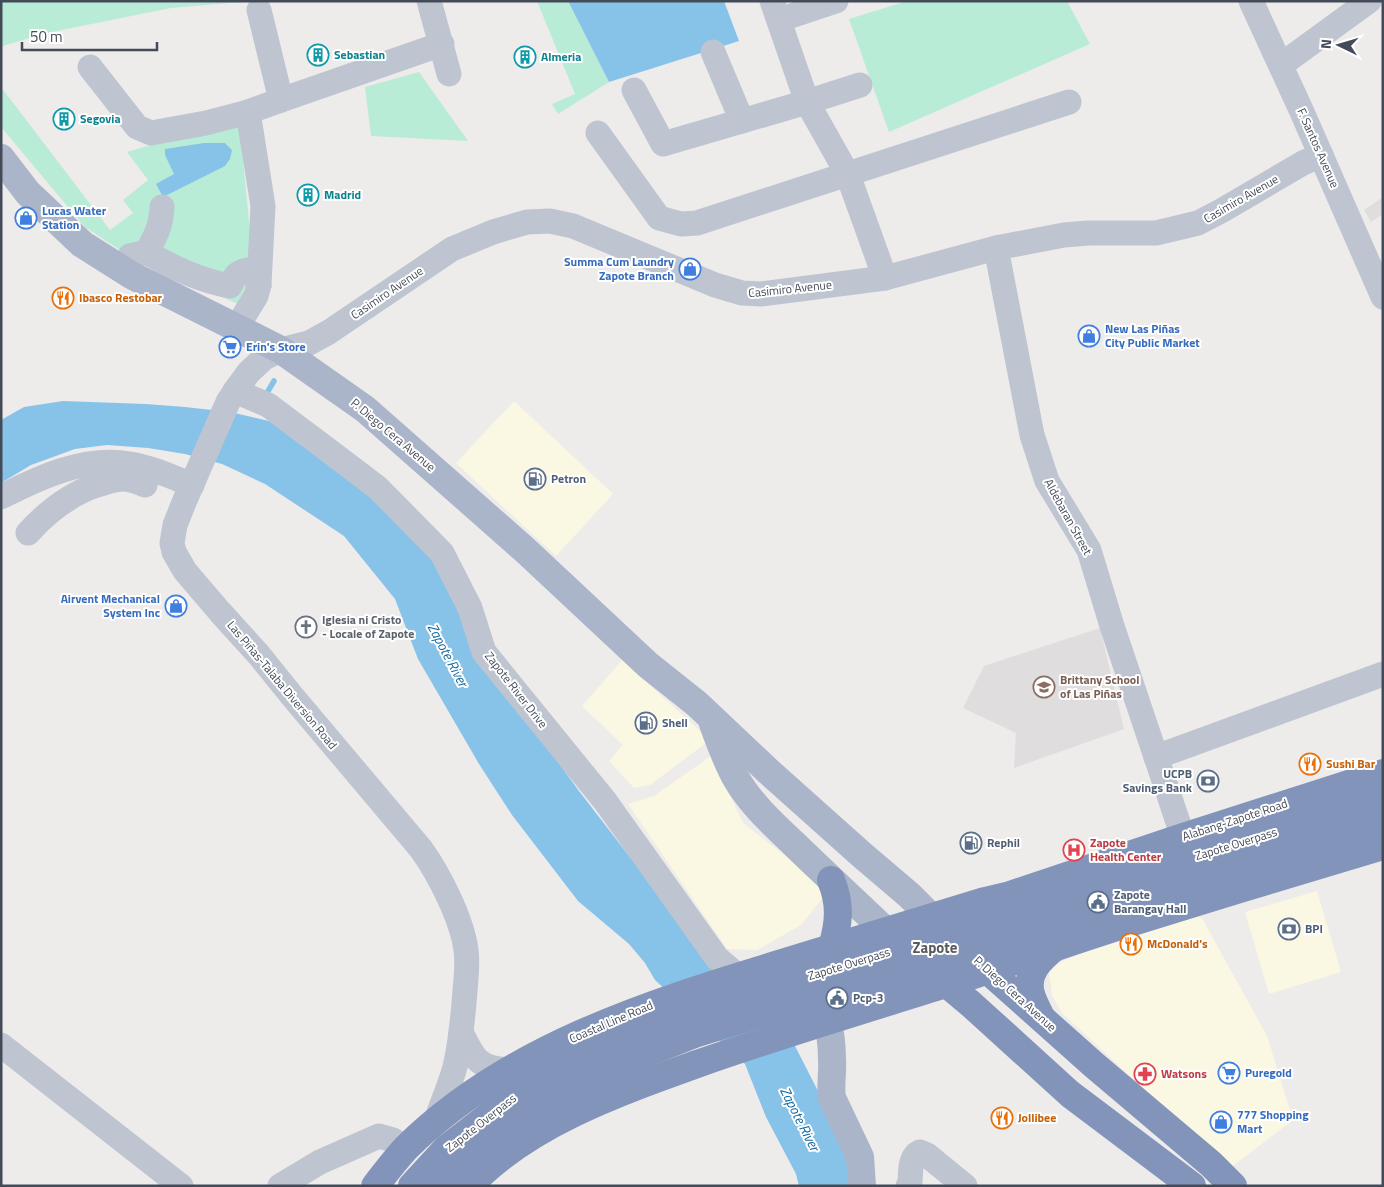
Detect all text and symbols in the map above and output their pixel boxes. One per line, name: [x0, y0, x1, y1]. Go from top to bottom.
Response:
scale bar: [22, 20, 158, 52]
north arrow: [1314, 20, 1364, 70]
text: 50 m: [30, 25, 63, 48]
text: N: [1315, 38, 1336, 50]
building icon: Sebastian: [306, 43, 330, 67]
place label: Sebastian: [334, 45, 385, 64]
building icon: Almeria: [513, 45, 537, 69]
place label: Almeria: [541, 47, 581, 66]
street label: F. Santos Avenue: [1292, 105, 1345, 191]
building icon: Segovia: [52, 107, 76, 131]
place label: Segovia: [80, 109, 121, 128]
street label: Casimiro Avenue: [1200, 169, 1282, 228]
building icon: Madrid: [296, 183, 320, 207]
place label: Madrid: [324, 185, 361, 204]
place label: Lucas Water Station: [42, 201, 107, 234]
shop icon: Lucas Water Station: [14, 206, 38, 230]
place label: Summa Cum Laundry Zapote Branch: [564, 252, 674, 285]
shop icon: Summa Cum Laundry Zapote Branch: [678, 257, 702, 281]
street label: Casimiro Avenue: [347, 261, 427, 324]
street label: Casimiro Avenue: [747, 275, 833, 302]
restaurant icon: Ibasco Restobar: [51, 286, 75, 310]
place label: Ibasco Restobar: [79, 288, 163, 307]
place label: New Las Piñas City Public Market: [1105, 319, 1200, 352]
shop icon: New Las Piñas City Public Market: [1077, 324, 1101, 348]
supermarket icon: Erin's Store: [218, 335, 242, 359]
place label: Erin's Store: [246, 337, 306, 356]
street label: P. Diego Cera Avenue: [347, 393, 440, 476]
fuel station icon: Petron: [523, 467, 547, 491]
place label: Petron: [551, 469, 586, 488]
street label: Aldebaran Street: [1040, 475, 1098, 559]
place label: Airvent Mechanical System Inc: [61, 589, 160, 622]
shop icon: Airvent Mechanical System Inc: [164, 594, 188, 618]
place label: Iglesia ni Cristo - Locale of Zapote: [322, 610, 414, 643]
church icon: Iglesia ni Cristo - Locale of Zapote: [294, 615, 318, 639]
street label: Las Piñas-Talaba Diversion Road: [223, 616, 342, 753]
water label: Zapote River: [423, 619, 475, 692]
street label: Zapote River Drive: [480, 647, 552, 732]
place label: Brittany School of Las Piñas: [1060, 670, 1139, 703]
school or university icon: Brittany School of Las Piñas: [1032, 675, 1056, 699]
fuel station icon: Shell: [634, 711, 658, 735]
place label: Shell: [662, 713, 688, 732]
restaurant icon: Sushi Bar: [1298, 752, 1322, 776]
place label: Sushi Bar: [1326, 754, 1376, 773]
place label: UCPB Savings Bank: [1123, 764, 1193, 797]
bank icon: UCPB Savings Bank: [1196, 769, 1220, 793]
street label: Alabang-Zapote Road: [1180, 794, 1290, 845]
street label: Zapote Overpass: [1192, 822, 1280, 865]
fuel station icon: Rephil: [959, 831, 983, 855]
place label: Rephil: [987, 833, 1020, 852]
place label: Zapote Health Center: [1090, 833, 1162, 866]
hospital icon: Zapote Health Center: [1062, 838, 1086, 862]
place label: Zapote Barangay Hall: [1114, 885, 1187, 918]
public building icon: Zapote Barangay Hall: [1086, 890, 1110, 914]
bank icon: BPI: [1277, 917, 1301, 941]
place label: BPI: [1305, 919, 1323, 938]
restaurant icon: McDonald's: [1119, 932, 1143, 956]
place label: McDonald's: [1147, 934, 1208, 953]
district label: Zapote: [913, 936, 958, 959]
street label: Zapote Overpass: [805, 942, 893, 985]
street label: P. Diego Cera Avenue: [970, 951, 1061, 1036]
public building icon: Pcp-3: [825, 986, 849, 1010]
place label: Pcp-3: [853, 988, 884, 1007]
street label: Coastal Line Road: [566, 995, 656, 1048]
supermarket icon: Puregold: [1217, 1061, 1241, 1085]
pharmacy icon: Watsons: [1133, 1062, 1157, 1086]
place label: Puregold: [1245, 1063, 1292, 1082]
place label: Watsons: [1161, 1064, 1207, 1083]
water label: Zapote River: [775, 1083, 826, 1156]
street label: Zapote Overpass: [441, 1089, 520, 1156]
place label: 777 Shopping Mart: [1237, 1105, 1309, 1138]
restaurant icon: Jollibee: [990, 1106, 1014, 1130]
place label: Jollibee: [1018, 1108, 1056, 1127]
shop icon: 777 Shopping Mart: [1209, 1110, 1233, 1134]

